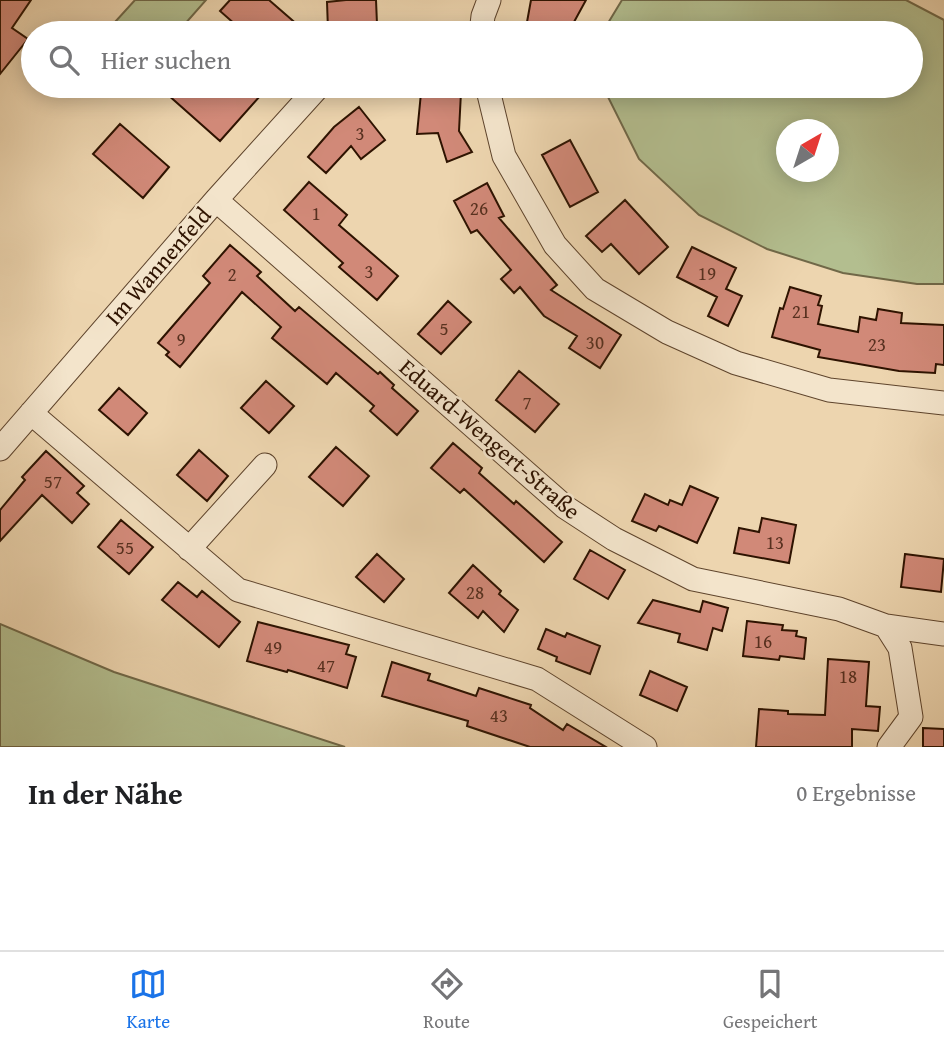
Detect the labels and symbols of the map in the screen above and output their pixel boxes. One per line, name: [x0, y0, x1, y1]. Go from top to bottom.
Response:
house number: 3: [355, 119, 365, 147]
north arrow: [776, 119, 839, 182]
house number: 26: [470, 194, 488, 222]
street label: Im Wannenfeld: [97, 199, 219, 332]
house number: 1: [311, 199, 321, 227]
house number: 3: [364, 257, 374, 285]
house number: 19: [698, 259, 716, 287]
house number: 2: [227, 260, 237, 288]
house number: 21: [792, 297, 810, 325]
house number: 5: [439, 314, 449, 342]
house number: 9: [176, 325, 186, 353]
house number: 30: [586, 328, 604, 356]
house number: 23: [868, 330, 886, 358]
street label: Eduard-Wengert-Straße: [393, 351, 588, 527]
house number: 7: [522, 388, 532, 416]
house number: 57: [44, 467, 62, 495]
house number: 13: [766, 528, 784, 556]
house number: 55: [116, 533, 134, 561]
house number: 28: [466, 578, 484, 606]
house number: 16: [754, 627, 772, 655]
house number: 49: [264, 633, 282, 661]
house number: 47: [317, 651, 335, 679]
house number: 18: [839, 662, 857, 690]
house number: 43: [490, 701, 508, 729]

